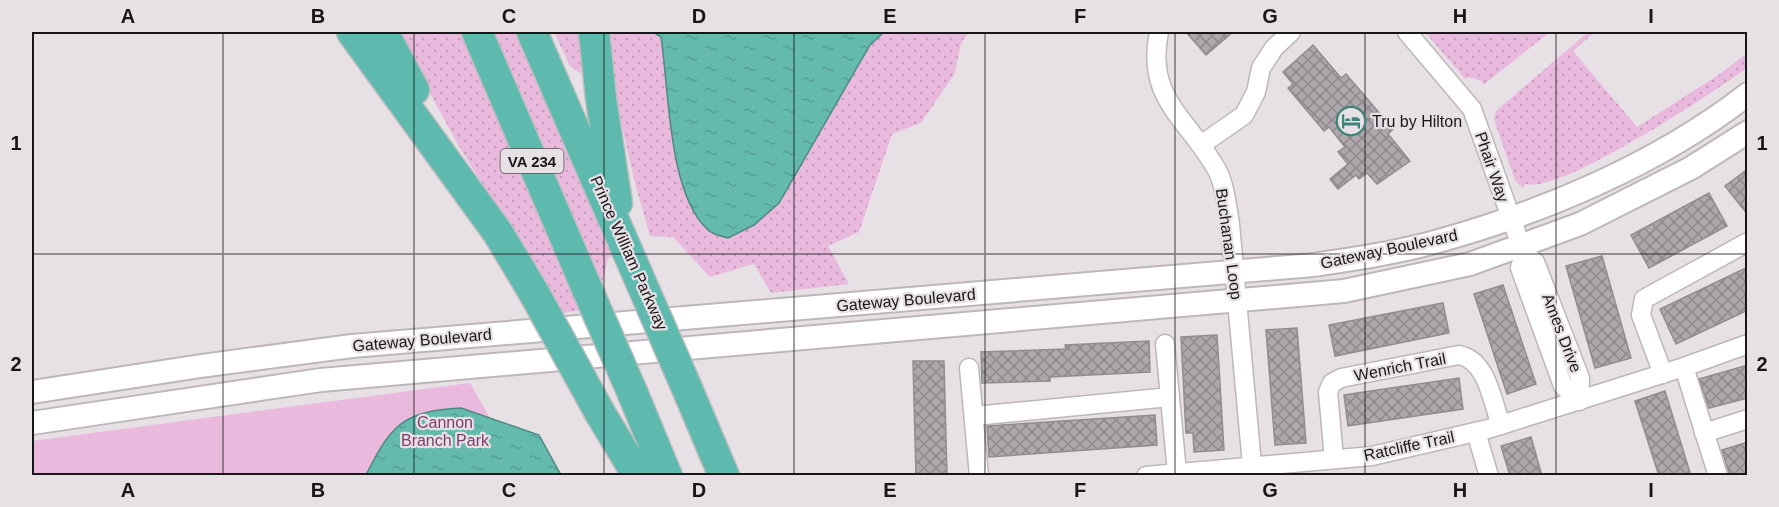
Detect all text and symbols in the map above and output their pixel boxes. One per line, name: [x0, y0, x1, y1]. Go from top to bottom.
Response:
text: A: [121, 5, 135, 27]
text: B: [311, 5, 325, 27]
text: C: [502, 5, 516, 27]
text: D: [692, 5, 706, 27]
text: E: [883, 5, 897, 27]
text: F: [1074, 5, 1086, 27]
text: G: [1262, 5, 1278, 27]
text: H: [1453, 5, 1467, 27]
text: I: [1648, 5, 1654, 27]
hotel icon: Tru by Hilton: [1335, 105, 1367, 137]
place label: Tru by Hilton: [1372, 113, 1462, 130]
street label: Phair Way: [1472, 130, 1512, 204]
text: 1: [10, 132, 22, 154]
text: 1: [1756, 132, 1768, 154]
road number: VA 234: [500, 149, 564, 173]
street label: Prince William Parkway: [587, 173, 671, 333]
street label: Buchanan Loop: [1213, 187, 1245, 301]
street label: Gateway Boulevard: [1319, 226, 1459, 272]
street label: Gateway Boulevard: [836, 285, 976, 315]
street label: Ames Drive: [1539, 291, 1585, 375]
street label: Gateway Boulevard: [352, 325, 492, 355]
street label: Wenrich Trail: [1353, 350, 1447, 384]
text: 2: [10, 353, 22, 375]
text: 2: [1756, 353, 1768, 375]
park label: Cannon Branch Park: [401, 414, 490, 449]
street label: Ratcliffe Trail: [1362, 428, 1456, 464]
text: A: [121, 479, 135, 501]
text: B: [311, 479, 325, 501]
text: C: [502, 479, 516, 501]
text: D: [692, 479, 706, 501]
text: E: [883, 479, 897, 501]
text: F: [1074, 479, 1086, 501]
text: G: [1262, 479, 1278, 501]
text: H: [1453, 479, 1467, 501]
text: I: [1648, 479, 1654, 501]

